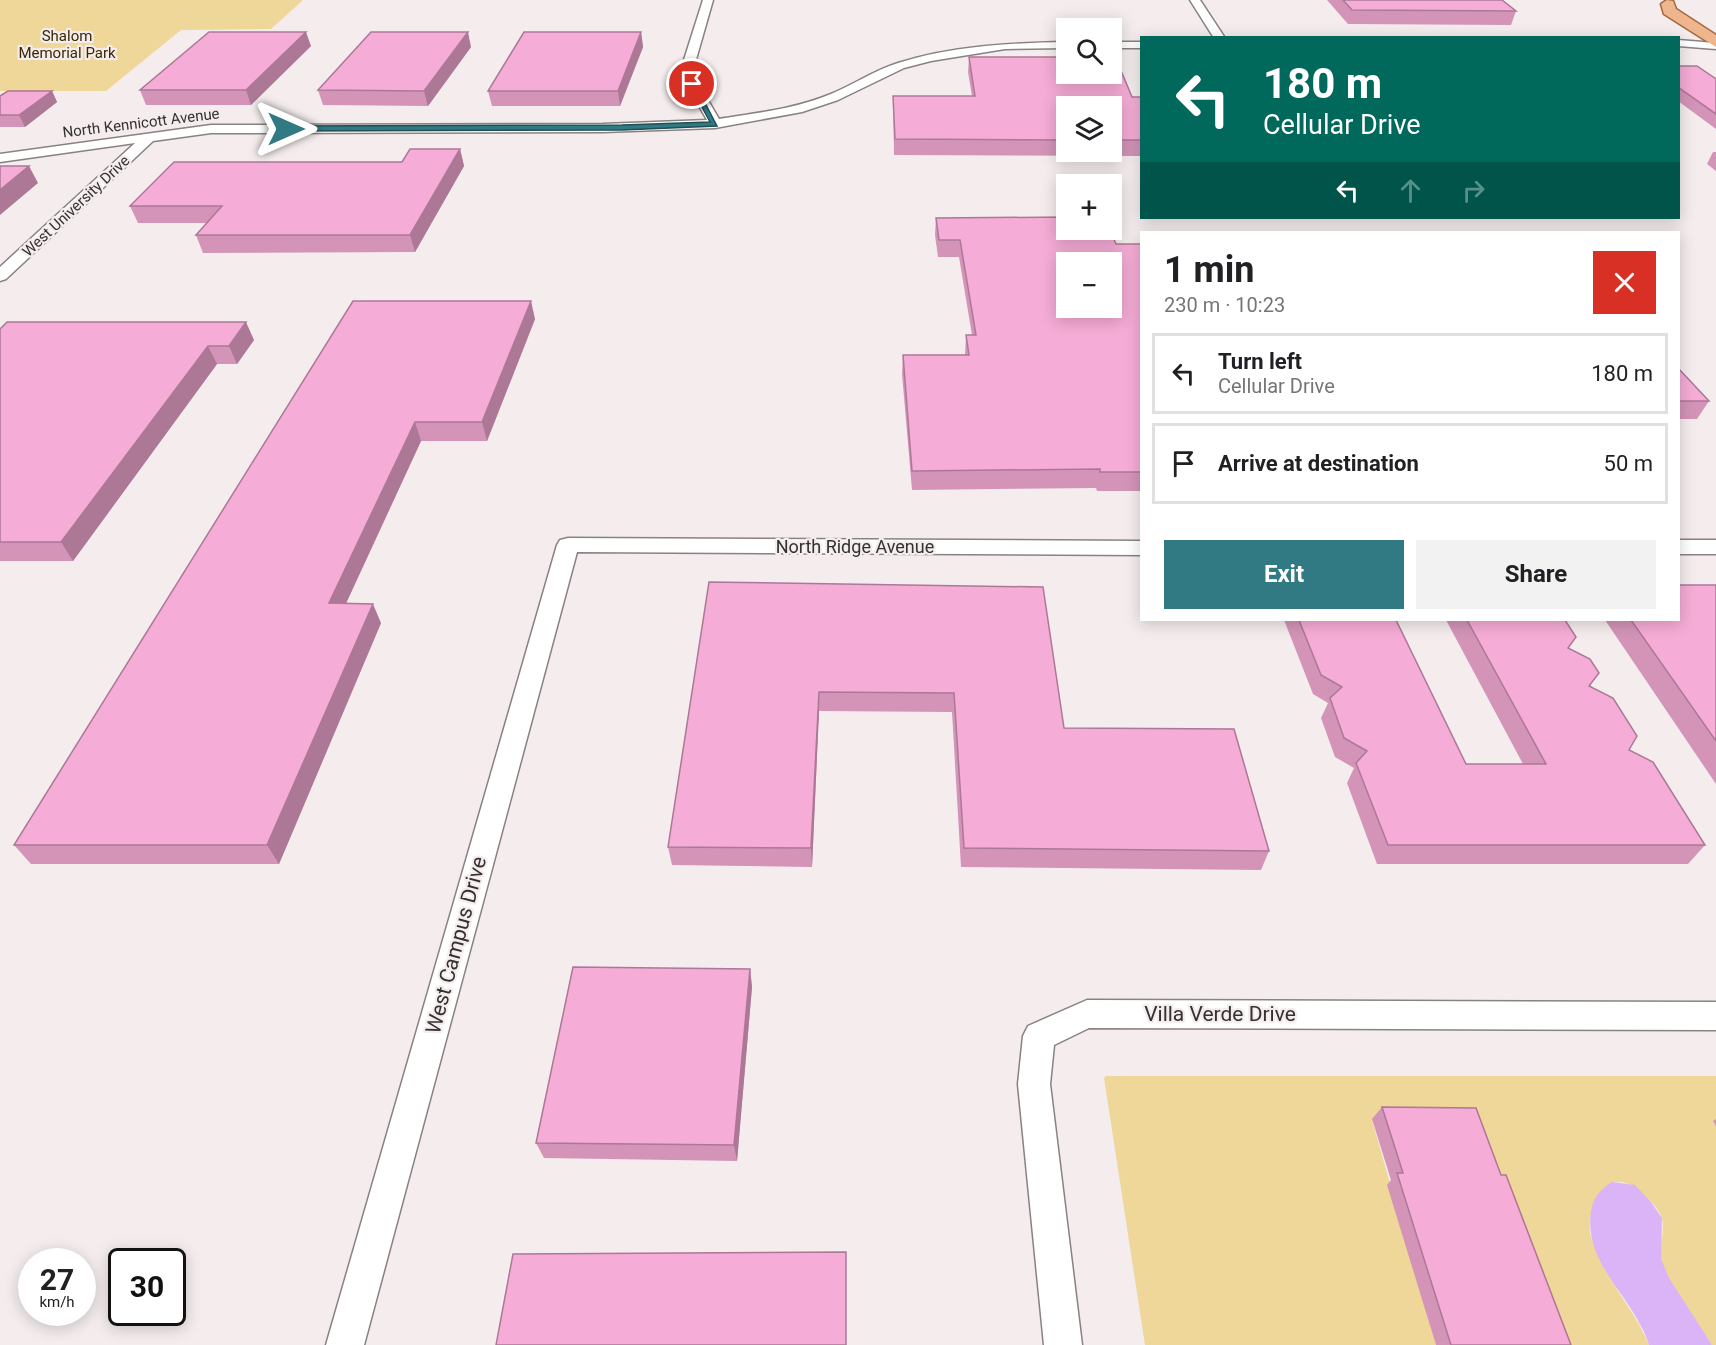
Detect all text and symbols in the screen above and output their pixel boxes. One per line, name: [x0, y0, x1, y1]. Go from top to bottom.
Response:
map controls: [1056, 18, 1122, 318]
button: search: [1056, 18, 1122, 84]
park label: Shalom Memorial Park: [18, 27, 116, 62]
pin: [666, 58, 717, 109]
text: 180 m: [1263, 59, 1382, 108]
icon: left: [1164, 60, 1242, 138]
icon: arrive: [675, 67, 708, 100]
button: layers: [1056, 96, 1122, 162]
position arrow: [254, 97, 318, 161]
street label: North Kennicott Avenue: [61, 104, 221, 142]
text: Cellular Drive: [1263, 109, 1421, 141]
street label: West University Drive: [19, 152, 133, 260]
button: +: [1056, 174, 1122, 240]
icon: left: [1331, 174, 1364, 207]
icon: ahead: [1394, 174, 1427, 207]
icon: right: [1457, 174, 1490, 207]
text: 1 min: [1164, 249, 1255, 291]
button: close: [1593, 251, 1656, 314]
button: −: [1056, 252, 1122, 318]
text: 230 m · 10:23: [1164, 293, 1285, 317]
text: Turn left: [1218, 349, 1302, 374]
icon: left: [1167, 357, 1200, 390]
text: 180 m: [1591, 361, 1653, 386]
text: Cellular Drive: [1218, 374, 1335, 398]
icon: arrive: [1167, 447, 1200, 480]
text: Arrive at destination: [1218, 451, 1419, 476]
text: 50 m: [1604, 451, 1653, 476]
street label: North Ridge Avenue: [776, 536, 934, 557]
button: Exit: [1164, 540, 1404, 609]
button: Share: [1416, 540, 1656, 609]
street label: West Campus Drive: [421, 854, 491, 1036]
street label: Villa Verde Drive: [1144, 1002, 1296, 1026]
speed limit sign: 30: [108, 1248, 186, 1326]
text: 27: [40, 1262, 74, 1297]
text: km/h: [39, 1293, 75, 1311]

